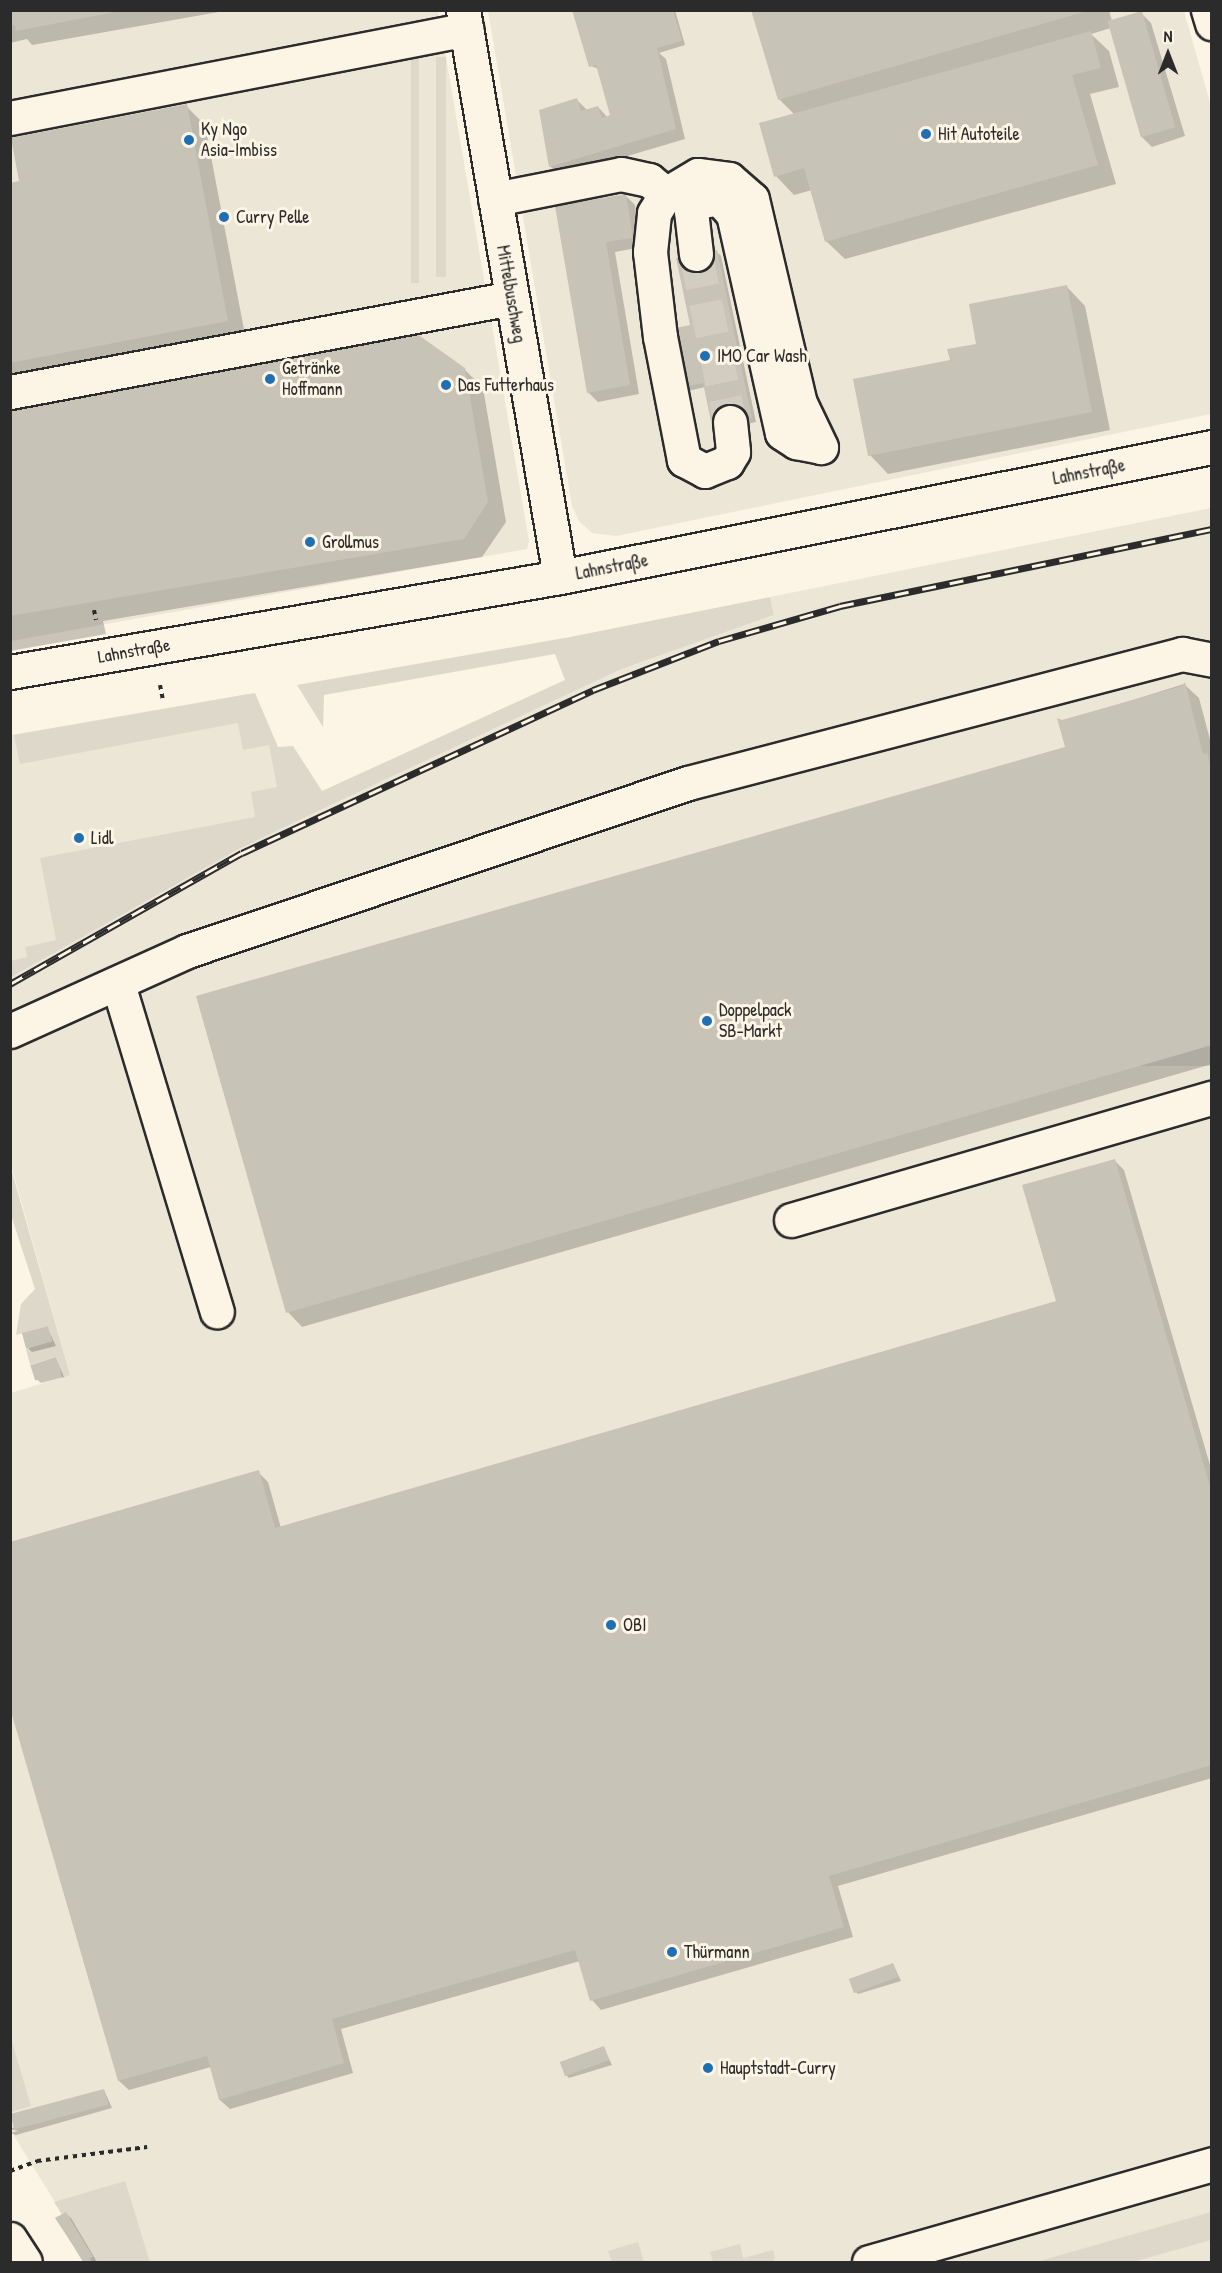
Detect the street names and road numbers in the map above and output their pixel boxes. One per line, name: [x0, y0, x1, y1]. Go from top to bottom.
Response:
street label: Mittelbuschweg: [492, 244, 530, 344]
street label: Lahnstraße: [1051, 454, 1127, 490]
street label: Lahnstraße: [574, 549, 650, 585]
street label: Lahnstraße: [96, 634, 172, 668]

